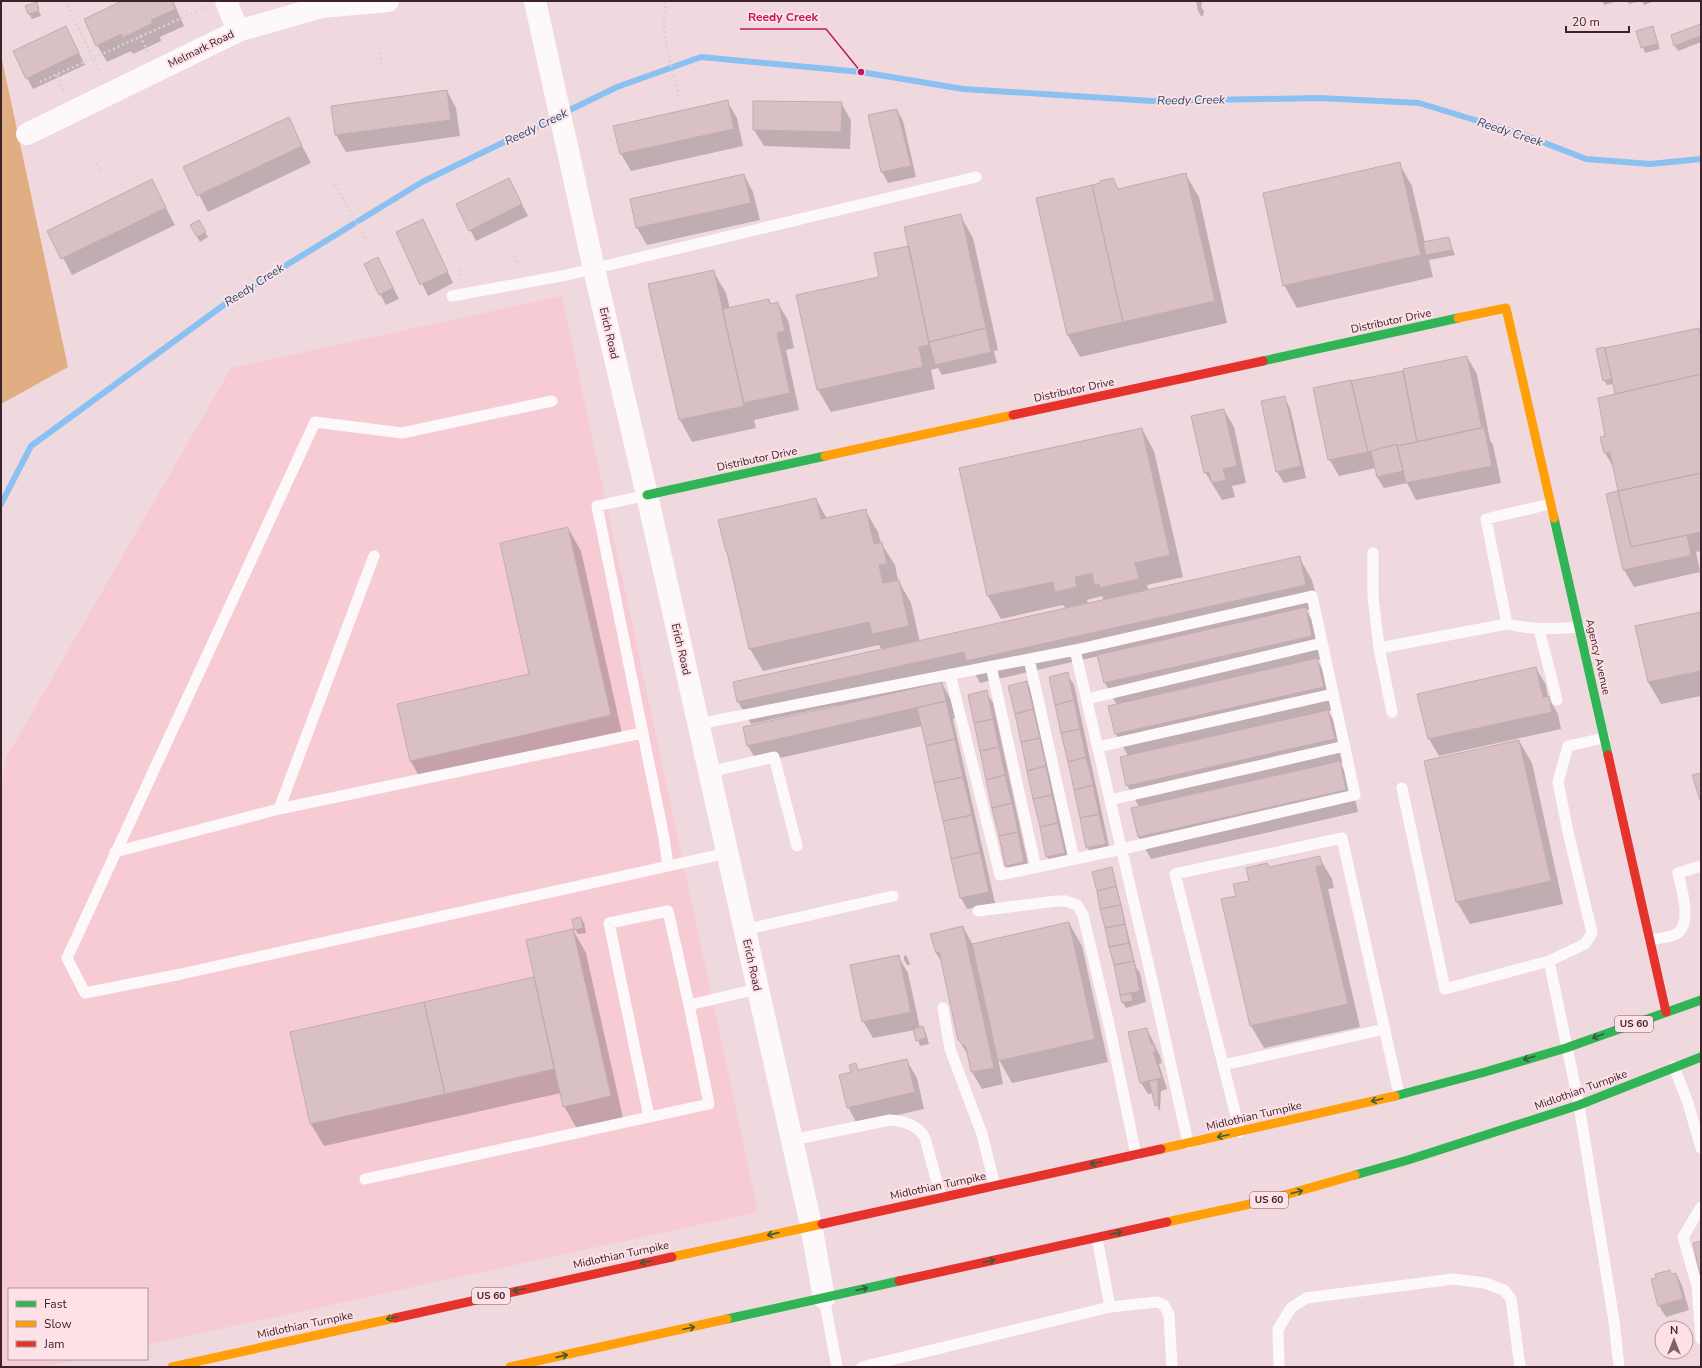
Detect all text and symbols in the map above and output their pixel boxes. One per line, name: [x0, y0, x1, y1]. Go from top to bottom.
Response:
callout: Reedy Creek: [740, 5, 826, 29]
scale bar: [1566, 8, 1629, 34]
text: Reedy Creek: [748, 9, 819, 25]
text: 20 m: [1572, 14, 1600, 30]
street label: Melmark Road: [166, 27, 236, 71]
water label: Reedy Creek: [1157, 91, 1226, 109]
water label: Reedy Creek: [502, 104, 571, 149]
water label: Reedy Creek: [1475, 114, 1546, 150]
water label: Reedy Creek: [221, 259, 288, 310]
street label: Distributor Drive: [1350, 305, 1433, 337]
street label: Erich Road: [596, 306, 622, 360]
street label: Distributor Drive: [1033, 374, 1116, 406]
street label: Distributor Drive: [716, 443, 799, 475]
street label: Agency Avenue: [1582, 618, 1614, 697]
street label: Erich Road: [668, 622, 694, 676]
street label: Erich Road: [739, 938, 765, 992]
road number: US 60: [1615, 1016, 1653, 1032]
one-way arrow: [1592, 1033, 1604, 1041]
one-way arrow: [1523, 1055, 1536, 1062]
street label: Midlothian Turnpike: [1533, 1066, 1630, 1114]
one-way arrow: [1370, 1097, 1383, 1104]
street label: Midlothian Turnpike: [1205, 1098, 1303, 1134]
one-way arrow: [1217, 1132, 1230, 1140]
one-way arrow: [1090, 1160, 1103, 1168]
street label: Midlothian Turnpike: [889, 1168, 987, 1203]
one-way arrow: [1291, 1188, 1304, 1195]
road number: US 60: [1250, 1192, 1288, 1208]
one-way arrow: [1109, 1229, 1122, 1237]
one-way arrow: [766, 1230, 779, 1238]
street label: Midlothian Turnpike: [572, 1237, 670, 1272]
one-way arrow: [982, 1257, 995, 1265]
one-way arrow: [640, 1259, 653, 1267]
one-way arrow: [855, 1285, 868, 1293]
one-way arrow: [513, 1287, 526, 1295]
legend: [8, 1288, 148, 1360]
road number: US 60: [472, 1288, 510, 1304]
text: Fast: [44, 1296, 67, 1312]
street label: Midlothian Turnpike: [256, 1307, 354, 1342]
one-way arrow: [386, 1315, 399, 1323]
text: Slow: [44, 1316, 72, 1332]
north arrow: [1654, 1320, 1694, 1360]
one-way arrow: [682, 1323, 695, 1331]
text: N: [1670, 1323, 1678, 1338]
text: Jam: [43, 1336, 65, 1352]
one-way arrow: [555, 1351, 568, 1359]

